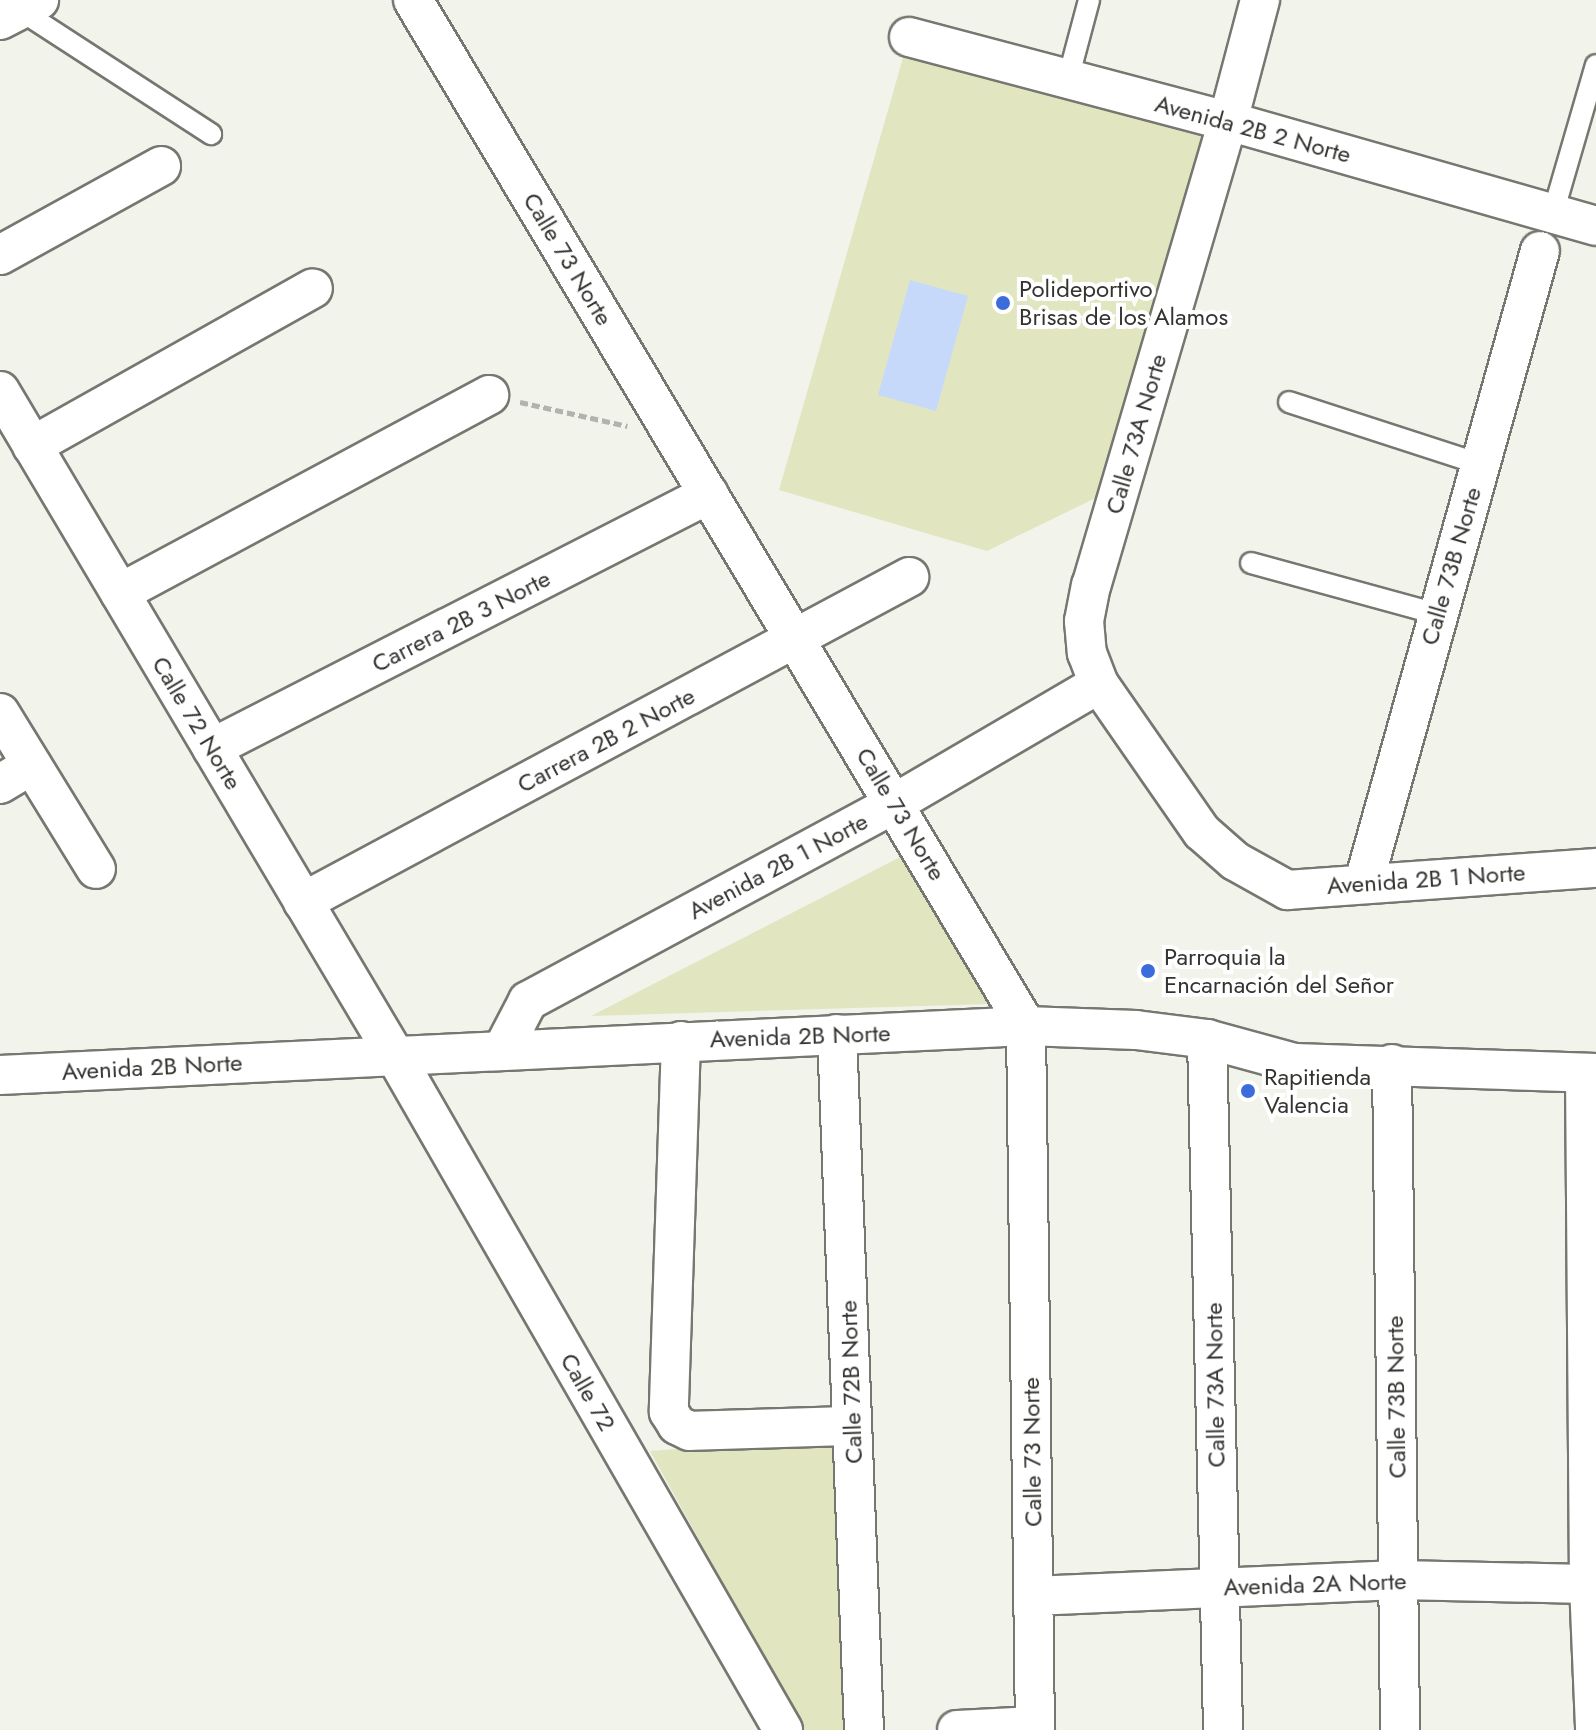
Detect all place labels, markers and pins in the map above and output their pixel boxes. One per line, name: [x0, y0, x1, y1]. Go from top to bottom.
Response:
place label: Polideportivo Brisas de los Alamos: [1019, 275, 1228, 331]
marker: Polideportivo Brisas de los Alamos: [994, 294, 1012, 312]
place label: Parroquia la Encarnación del Señor: [1164, 943, 1394, 999]
marker: Parroquia la Encarnación del Señor: [1139, 962, 1157, 980]
place label: Rapitienda Valencia: [1264, 1063, 1371, 1119]
marker: Rapitienda Valencia: [1239, 1082, 1257, 1100]

